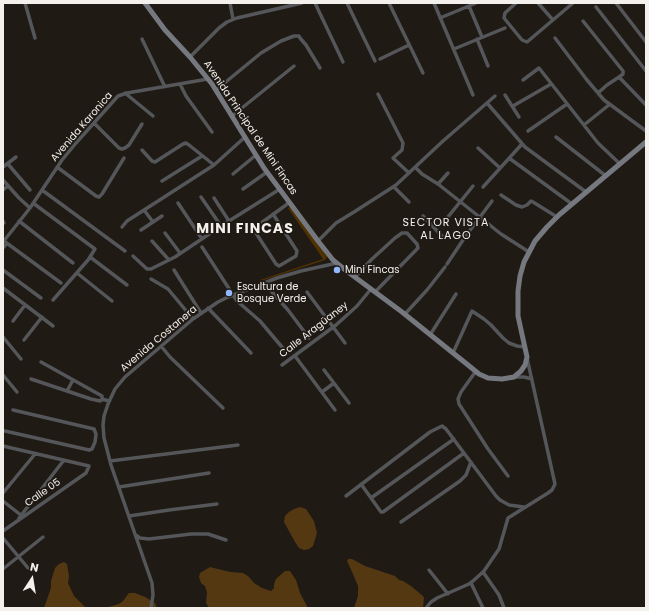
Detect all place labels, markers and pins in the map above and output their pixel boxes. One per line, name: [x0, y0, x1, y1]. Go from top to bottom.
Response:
place label: Mini Fincas: [345, 264, 400, 276]
marker: Mini Fincas: [332, 265, 342, 275]
place label: Escultura de Bosque Verde: [237, 281, 306, 304]
marker: Escultura de Bosque Verde: [224, 288, 234, 298]

